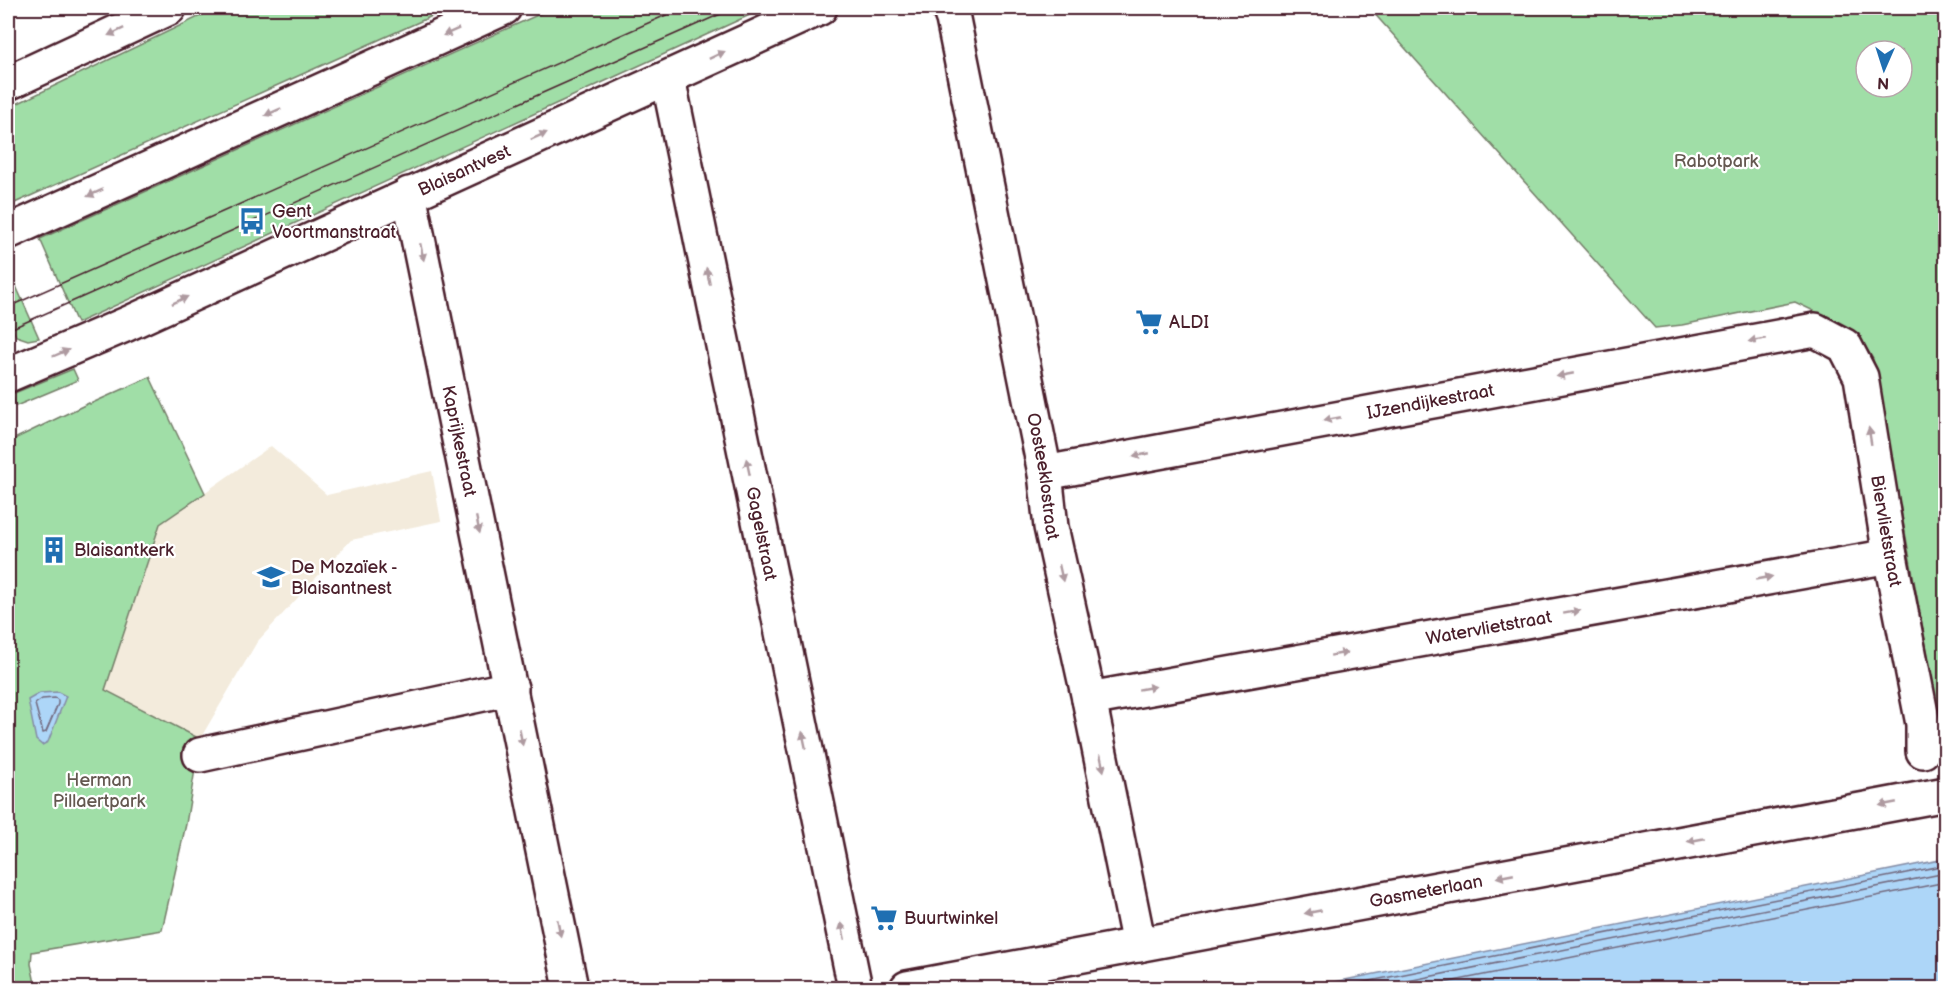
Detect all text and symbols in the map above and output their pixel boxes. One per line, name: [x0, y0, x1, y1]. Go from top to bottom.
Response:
one-way arrow: [442, 27, 459, 36]
one-way arrow: [108, 28, 125, 37]
north arrow: [1854, 39, 1914, 99]
one-way arrow: [708, 51, 725, 60]
text: N: [1877, 73, 1890, 92]
one-way arrow: [264, 108, 282, 118]
one-way arrow: [531, 131, 548, 140]
street label: Blaisantvest: [415, 140, 514, 200]
park label: Rabotpark: [1674, 151, 1758, 172]
one-way arrow: [87, 188, 104, 197]
place label: Gent Voortmanstraat: [272, 201, 397, 243]
bus stop icon: Gent Voortmanstraat: [237, 206, 267, 236]
one-way arrow: [417, 242, 427, 261]
one-way arrow: [703, 267, 713, 285]
one-way arrow: [172, 295, 189, 304]
supermarket icon: ALDI: [1134, 307, 1164, 337]
place label: ALDI: [1169, 312, 1209, 333]
one-way arrow: [1747, 336, 1766, 345]
one-way arrow: [53, 348, 71, 358]
one-way arrow: [1555, 371, 1574, 380]
street label: IJzendijkestraat: [1365, 379, 1496, 424]
street label: Kaprijkestraat: [438, 384, 481, 499]
street label: Oosteeklostraat: [1023, 411, 1064, 542]
one-way arrow: [1323, 415, 1342, 424]
one-way arrow: [1866, 426, 1875, 445]
one-way arrow: [1131, 451, 1150, 460]
one-way arrow: [743, 457, 752, 476]
street label: Biervlietstraat: [1867, 473, 1906, 589]
street label: Gagelstraat: [742, 485, 782, 583]
one-way arrow: [474, 516, 483, 535]
building icon: Blaisantkerk: [39, 535, 69, 565]
place label: Blaisantkerk: [74, 540, 174, 561]
place label: De Mozaïek - Blaisantnest: [291, 557, 398, 599]
school or university icon: De Mozaïek - Blaisantnest: [256, 562, 286, 592]
one-way arrow: [1057, 563, 1066, 582]
one-way arrow: [1755, 573, 1774, 582]
street label: Watervlietstraat: [1424, 606, 1554, 649]
one-way arrow: [1563, 608, 1582, 617]
one-way arrow: [1329, 649, 1348, 658]
one-way arrow: [1137, 683, 1156, 692]
one-way arrow: [517, 727, 526, 746]
one-way arrow: [799, 730, 808, 749]
one-way arrow: [1098, 754, 1107, 773]
park label: Herman Pillaertpark: [53, 770, 145, 812]
one-way arrow: [1878, 800, 1897, 809]
one-way arrow: [1687, 836, 1706, 845]
street label: Gasmeterlaan: [1368, 870, 1484, 912]
one-way arrow: [1495, 872, 1514, 881]
supermarket icon: Buurtwinkel: [869, 903, 899, 933]
place label: Buurtwinkel: [904, 908, 998, 929]
one-way arrow: [1303, 908, 1322, 917]
one-way arrow: [555, 919, 564, 938]
one-way arrow: [838, 922, 848, 940]

